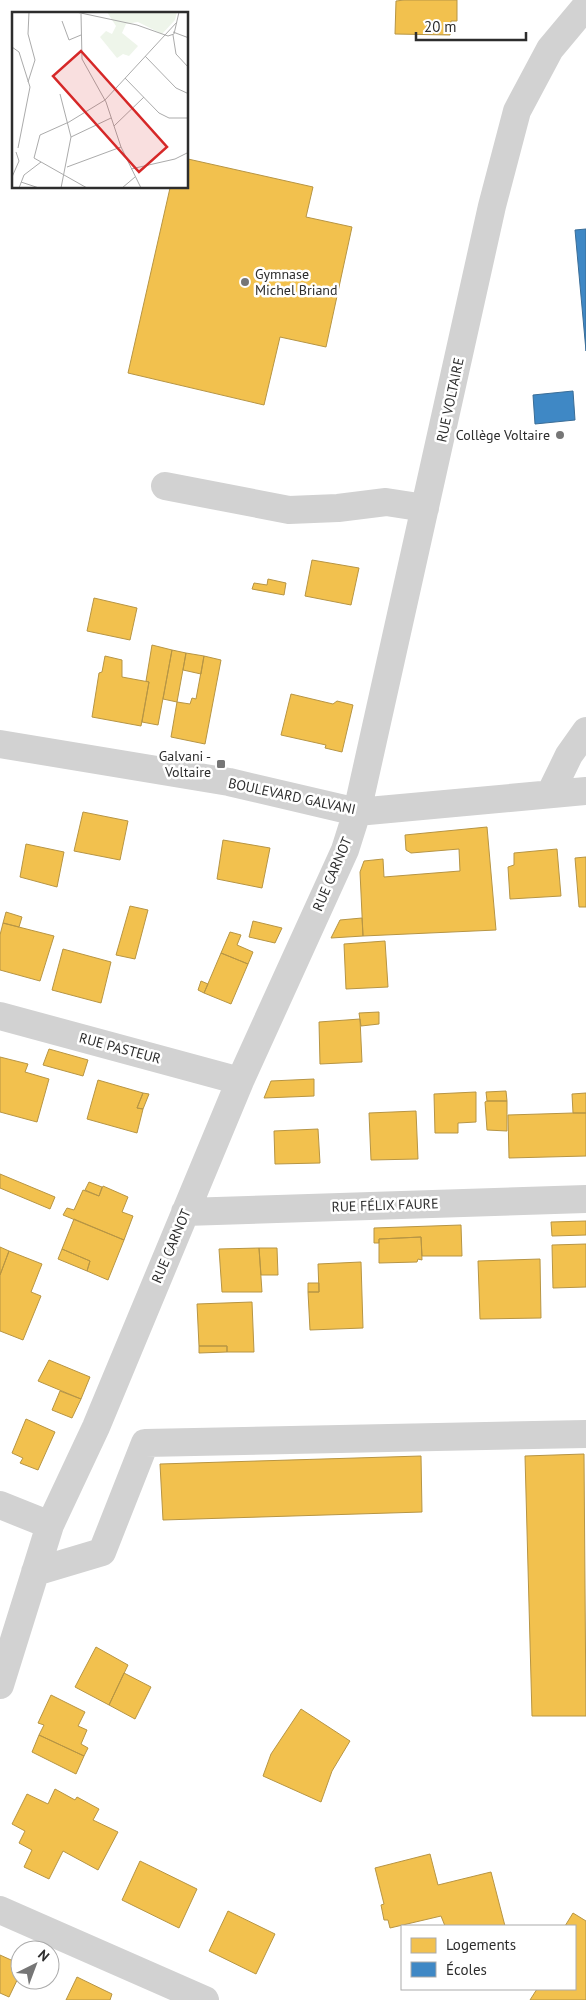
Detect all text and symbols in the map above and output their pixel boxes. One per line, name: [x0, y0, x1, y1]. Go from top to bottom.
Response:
scale bar: [416, 10, 526, 42]
inset map: [12, 12, 189, 189]
text: 20 m: [424, 17, 457, 36]
place label: Gymnase Michel Briand: [255, 265, 338, 299]
marker: Gymnase Michel Briand: [239, 276, 251, 288]
street label: RUE VOLTAIRE: [432, 356, 468, 444]
place label: Collège Voltaire: [456, 426, 550, 444]
marker: Collège Voltaire: [554, 429, 566, 441]
place label: Galvani - Voltaire: [159, 747, 211, 781]
marker: Galvani - Voltaire: [215, 758, 227, 770]
street label: BOULEVARD GALVANI: [227, 774, 357, 818]
street label: RUE CARNOT: [308, 834, 356, 914]
street label: RUE PASTEUR: [77, 1028, 163, 1068]
street label: RUE FÉLIX FAURE: [331, 1194, 439, 1216]
street label: RUE CARNOT: [147, 1206, 195, 1286]
legend: [401, 1925, 576, 1990]
text: Logements: [446, 1935, 516, 1954]
north arrow: [10, 1940, 60, 1990]
text: N: [34, 1946, 53, 1965]
text: Écoles: [446, 1960, 487, 1979]

